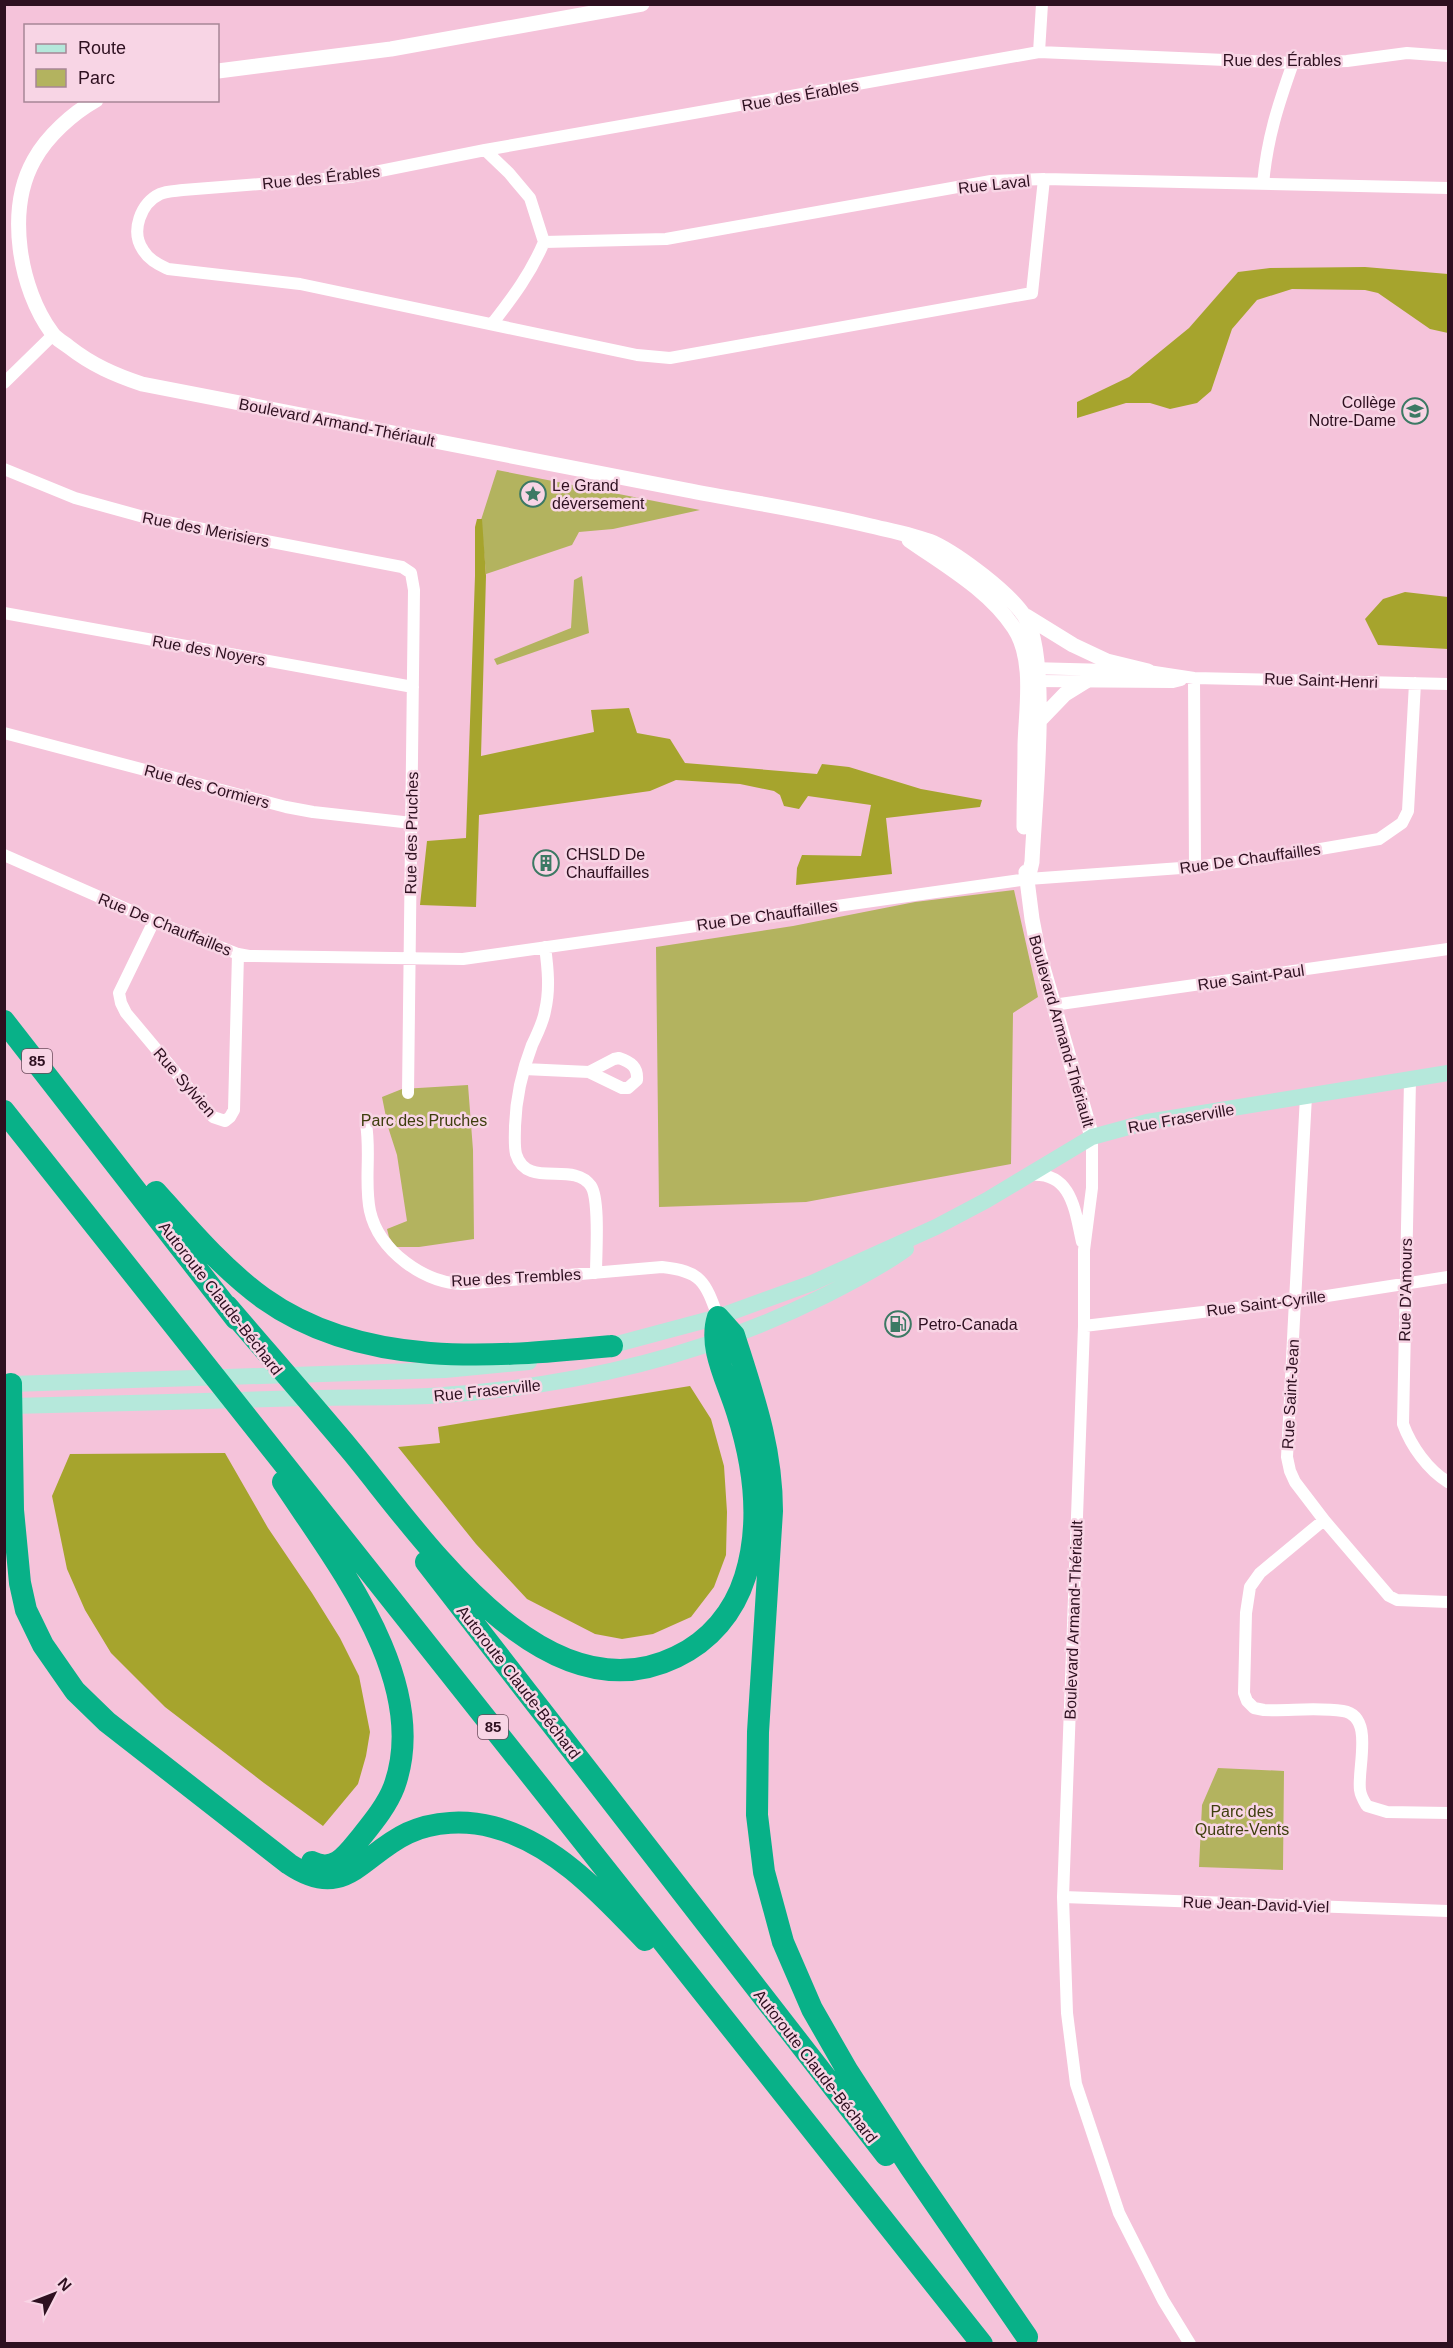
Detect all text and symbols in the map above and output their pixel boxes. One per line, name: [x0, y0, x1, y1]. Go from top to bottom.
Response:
legend: [24, 24, 219, 102]
text: Route: [78, 38, 126, 58]
street label: Rue des Érables: [1223, 51, 1341, 69]
text: Parc: [78, 68, 115, 88]
street label: Rue des Érables: [740, 76, 860, 114]
street label: Rue des Érables: [261, 162, 381, 192]
street label: Rue Laval: [957, 172, 1031, 197]
place label: Collège Notre-Dame: [1309, 394, 1396, 429]
street label: Boulevard Armand-Thériault: [238, 395, 437, 450]
school or university icon: Collège Notre-Dame: [1400, 396, 1430, 426]
place label: Le Grand déversement: [552, 477, 645, 512]
place icon: Le Grand déversement: [518, 479, 548, 509]
street label: Rue des Merisiers: [141, 509, 271, 550]
street label: Rue des Noyers: [151, 632, 267, 669]
street label: Rue Saint-Henri: [1264, 670, 1378, 691]
street label: Rue des Cormiers: [142, 762, 271, 811]
street label: Rue des Pruches: [402, 772, 421, 895]
street label: Rue De Chauffailles: [1179, 840, 1322, 877]
place label: CHSLD De Chauffailles: [566, 846, 649, 881]
building icon: CHSLD De Chauffailles: [531, 848, 561, 878]
street label: Rue De Chauffailles: [96, 890, 234, 959]
street label: Rue De Chauffailles: [696, 897, 839, 934]
street label: Boulevard Armand-Thériault: [1026, 933, 1097, 1130]
street label: Rue Saint-Paul: [1197, 962, 1306, 993]
street label: Rue Sylvien: [150, 1045, 219, 1120]
road number: 85: [22, 1049, 52, 1073]
street label: Rue Fraserville: [1127, 1101, 1236, 1136]
park label: Parc des Pruches: [361, 1112, 487, 1129]
street label: Autoroute Claude-Béchard: [156, 1218, 286, 1378]
street label: Rue D'Amours: [1396, 1238, 1415, 1342]
street label: Rue des Trembles: [451, 1266, 581, 1289]
street label: Rue Saint-Cyrille: [1205, 1288, 1327, 1319]
fuel station icon: Petro-Canada: [883, 1309, 913, 1339]
place label: Petro-Canada: [918, 1316, 1018, 1333]
street label: Rue Saint-Jean: [1279, 1339, 1302, 1450]
street label: Rue Fraserville: [433, 1376, 542, 1405]
street label: Boulevard Armand-Thériault: [1062, 1520, 1085, 1720]
street label: Autoroute Claude-Béchard: [454, 1602, 584, 1762]
road number: 85: [478, 1715, 508, 1739]
park label: Parc des Quatre-Vents: [1195, 1803, 1289, 1838]
street label: Rue Jean-David-Viel: [1183, 1893, 1329, 1916]
street label: Autoroute Claude-Béchard: [751, 1986, 881, 2146]
north arrow: [24, 2264, 84, 2324]
text: N: [55, 2274, 75, 2294]

